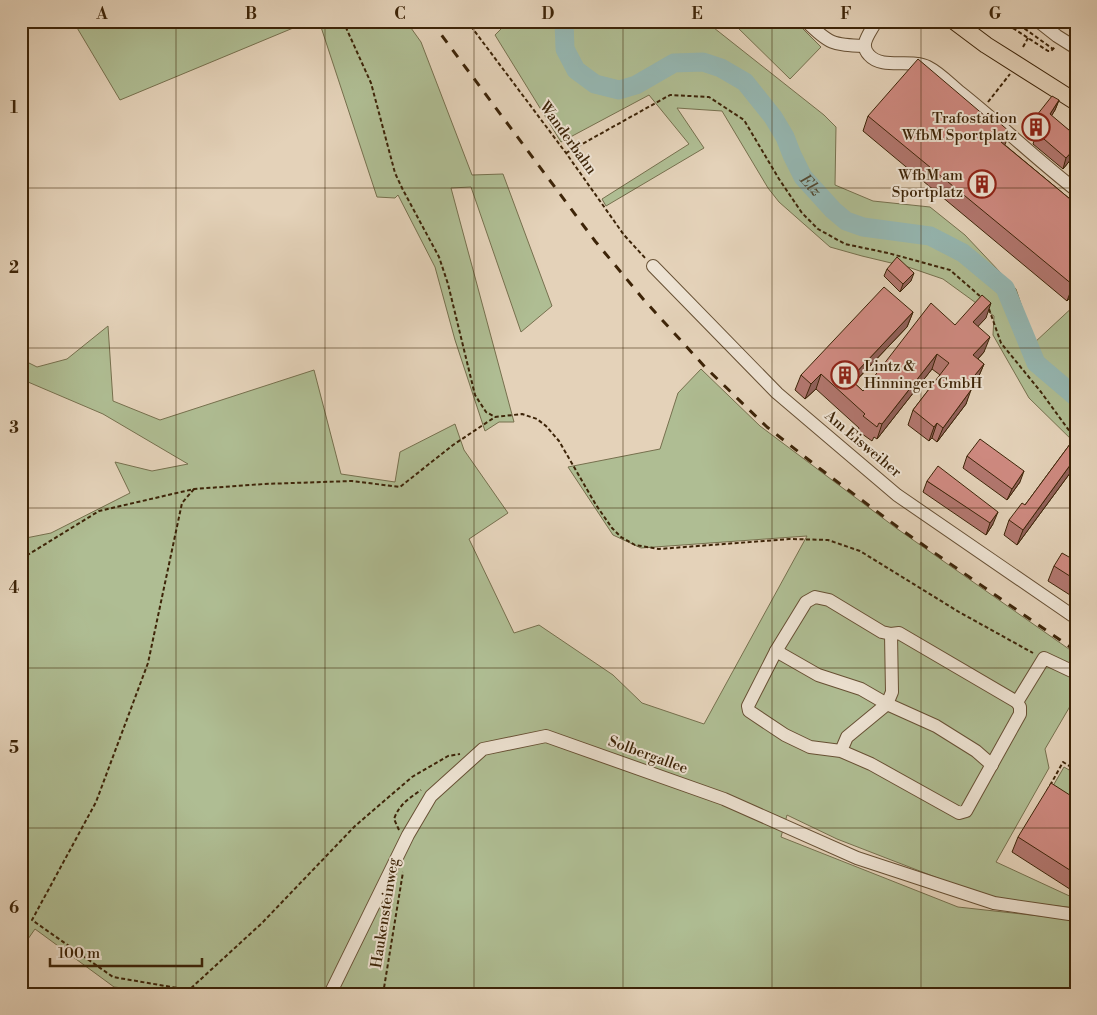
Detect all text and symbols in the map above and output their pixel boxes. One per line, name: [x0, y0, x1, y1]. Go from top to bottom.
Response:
text: A: [95, 4, 108, 24]
text: B: [245, 4, 257, 24]
text: C: [394, 4, 406, 24]
text: D: [542, 4, 555, 24]
text: E: [691, 4, 703, 24]
text: F: [840, 4, 852, 24]
text: G: [989, 4, 1002, 24]
street label: Wanderbahn: [535, 97, 601, 178]
text: 1: [10, 98, 18, 118]
place label: Trafostation WfbM Sportplatz: [901, 109, 1017, 145]
building icon: Trafostation WfbM Sportplatz: [1021, 112, 1051, 142]
place label: WfbM am Sportplatz: [892, 166, 963, 202]
water label: Elz: [795, 169, 826, 201]
building icon: WfbM am Sportplatz: [967, 169, 997, 199]
text: 2: [9, 258, 19, 278]
place label: Lintz & Hinninger GmbH: [864, 357, 982, 393]
building icon: Lintz & Hinninger GmbH: [830, 360, 860, 390]
street label: Am Eisweiher: [820, 406, 906, 482]
text: 3: [9, 418, 19, 438]
text: 4: [9, 578, 20, 598]
street label: Solbergallee: [606, 732, 690, 778]
text: 5: [9, 738, 19, 758]
street label: Haukensteinweg: [367, 856, 403, 969]
text: 6: [9, 898, 19, 918]
scale bar: [50, 935, 202, 967]
text: 100 m: [58, 944, 100, 963]

